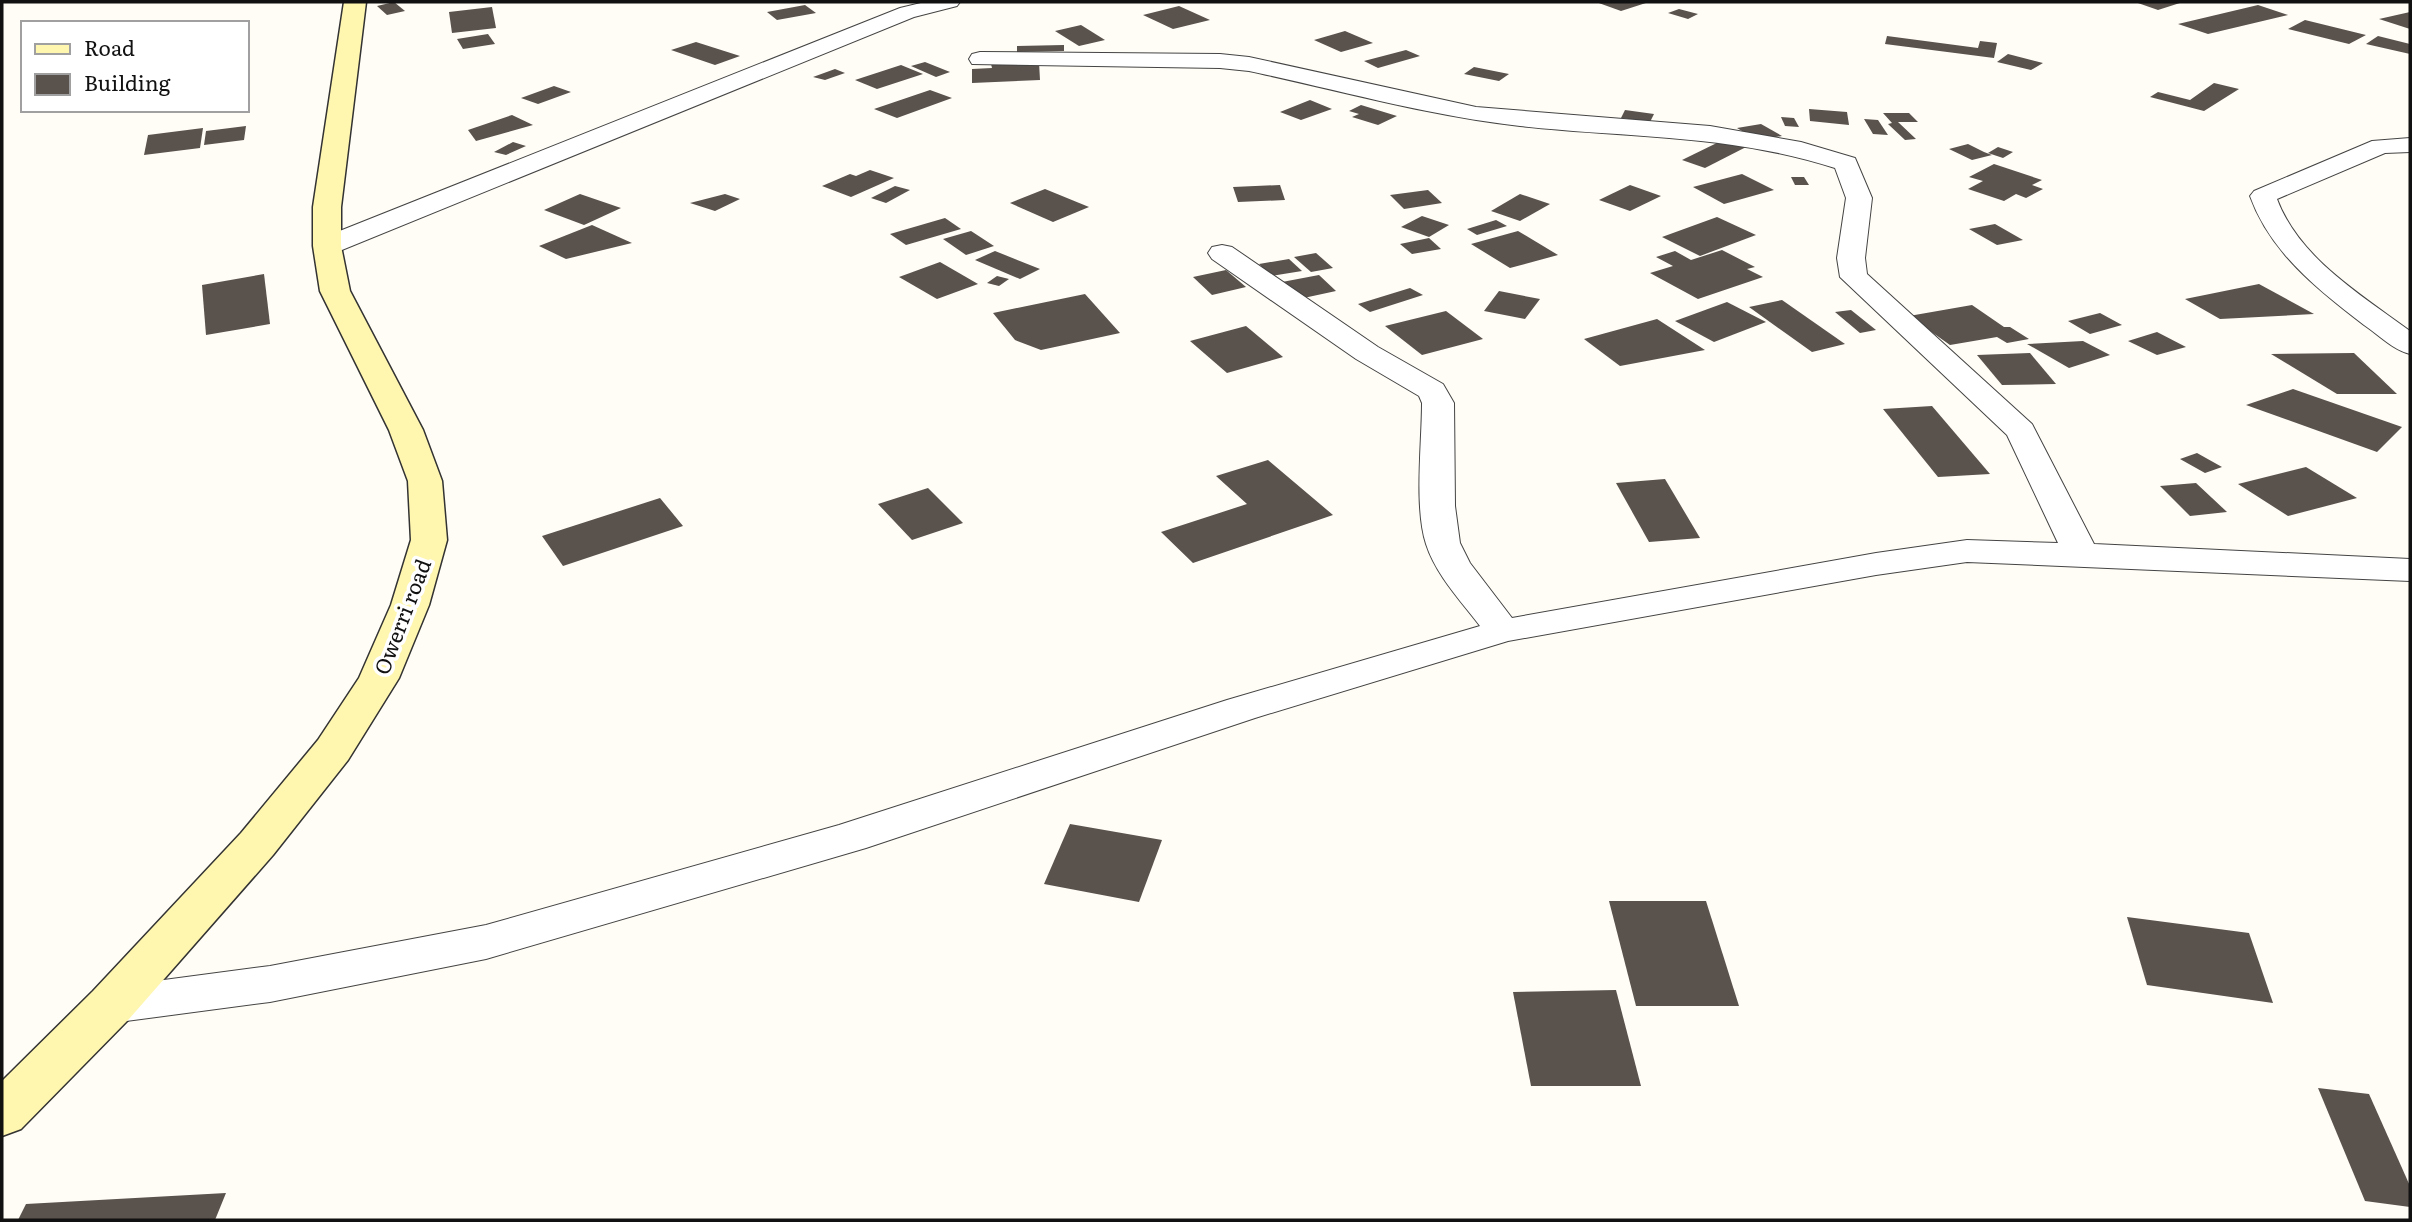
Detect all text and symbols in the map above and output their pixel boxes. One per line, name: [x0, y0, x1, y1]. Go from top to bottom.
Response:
legend: [21, 21, 248, 112]
text: Road: [84, 31, 135, 62]
text: Building: [84, 66, 171, 97]
street label: Owerri road: [365, 554, 437, 678]

